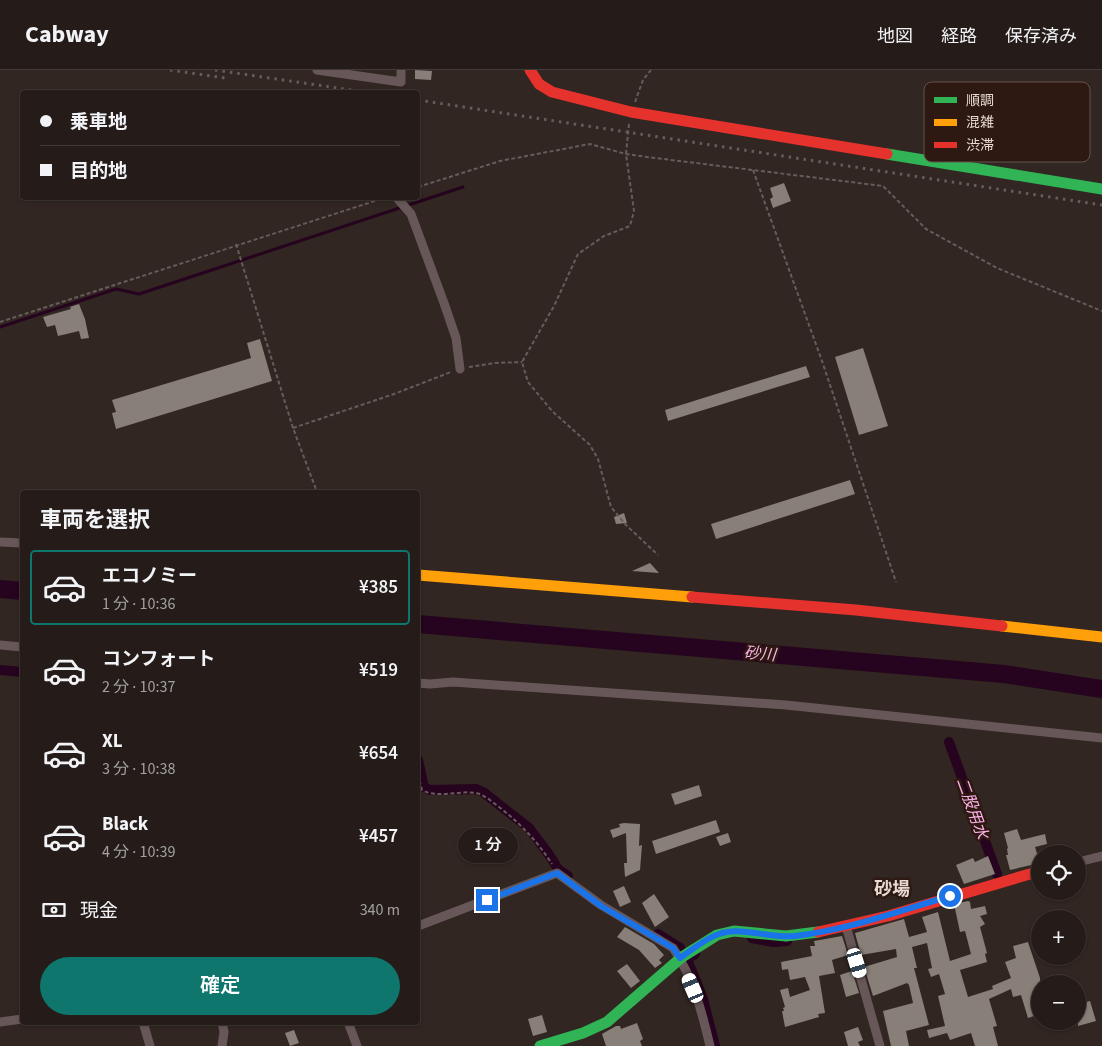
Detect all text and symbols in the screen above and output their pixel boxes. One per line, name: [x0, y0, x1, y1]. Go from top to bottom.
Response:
text: Cabway: [25, 17, 109, 52]
text: 地図: [877, 24, 913, 49]
text: 経路: [941, 24, 977, 49]
text: 保存済み: [1005, 24, 1077, 49]
legend: [924, 82, 1090, 162]
text: 順調: [966, 91, 994, 111]
text: 乗車地: [70, 109, 127, 136]
text: 混雑: [966, 113, 994, 133]
text: 渋滞: [966, 136, 994, 156]
text: 目的地: [70, 158, 127, 185]
text: 車両を選択: [40, 504, 150, 536]
text: エコノミー: [102, 563, 197, 590]
icon: car: [42, 565, 87, 610]
text: ¥385: [359, 574, 398, 601]
text: 1 分 · 10:36: [102, 593, 175, 615]
water label: 砂川: [743, 642, 779, 667]
text: コンフォート: [102, 646, 215, 673]
icon: car: [42, 648, 87, 693]
text: ¥519: [359, 657, 398, 684]
text: 2 分 · 10:37: [102, 676, 175, 698]
text: XL: [102, 728, 123, 755]
icon: car: [42, 731, 87, 776]
text: ¥654: [359, 740, 398, 767]
text: 3 分 · 10:38: [102, 758, 175, 780]
water label: 二股用水: [951, 775, 994, 844]
text: Black: [102, 811, 148, 838]
icon: car: [42, 814, 87, 859]
text: ¥457: [359, 823, 398, 850]
callout: 1 分: [457, 828, 517, 862]
text: 1 分: [474, 834, 502, 856]
text: 4 分 · 10:39: [102, 841, 175, 863]
map controls: [1031, 845, 1086, 1030]
button: locate: [1031, 845, 1086, 900]
district label: 砂場: [874, 877, 910, 902]
route start: [939, 885, 961, 907]
route end: [476, 889, 498, 911]
icon: cash: [40, 896, 68, 924]
text: 現金: [80, 898, 118, 925]
text: 340 m: [360, 899, 400, 921]
button: +: [1031, 910, 1086, 965]
car: [845, 946, 868, 980]
button: 確定: [40, 957, 400, 1015]
car: [680, 971, 705, 1005]
button: −: [1031, 975, 1086, 1030]

